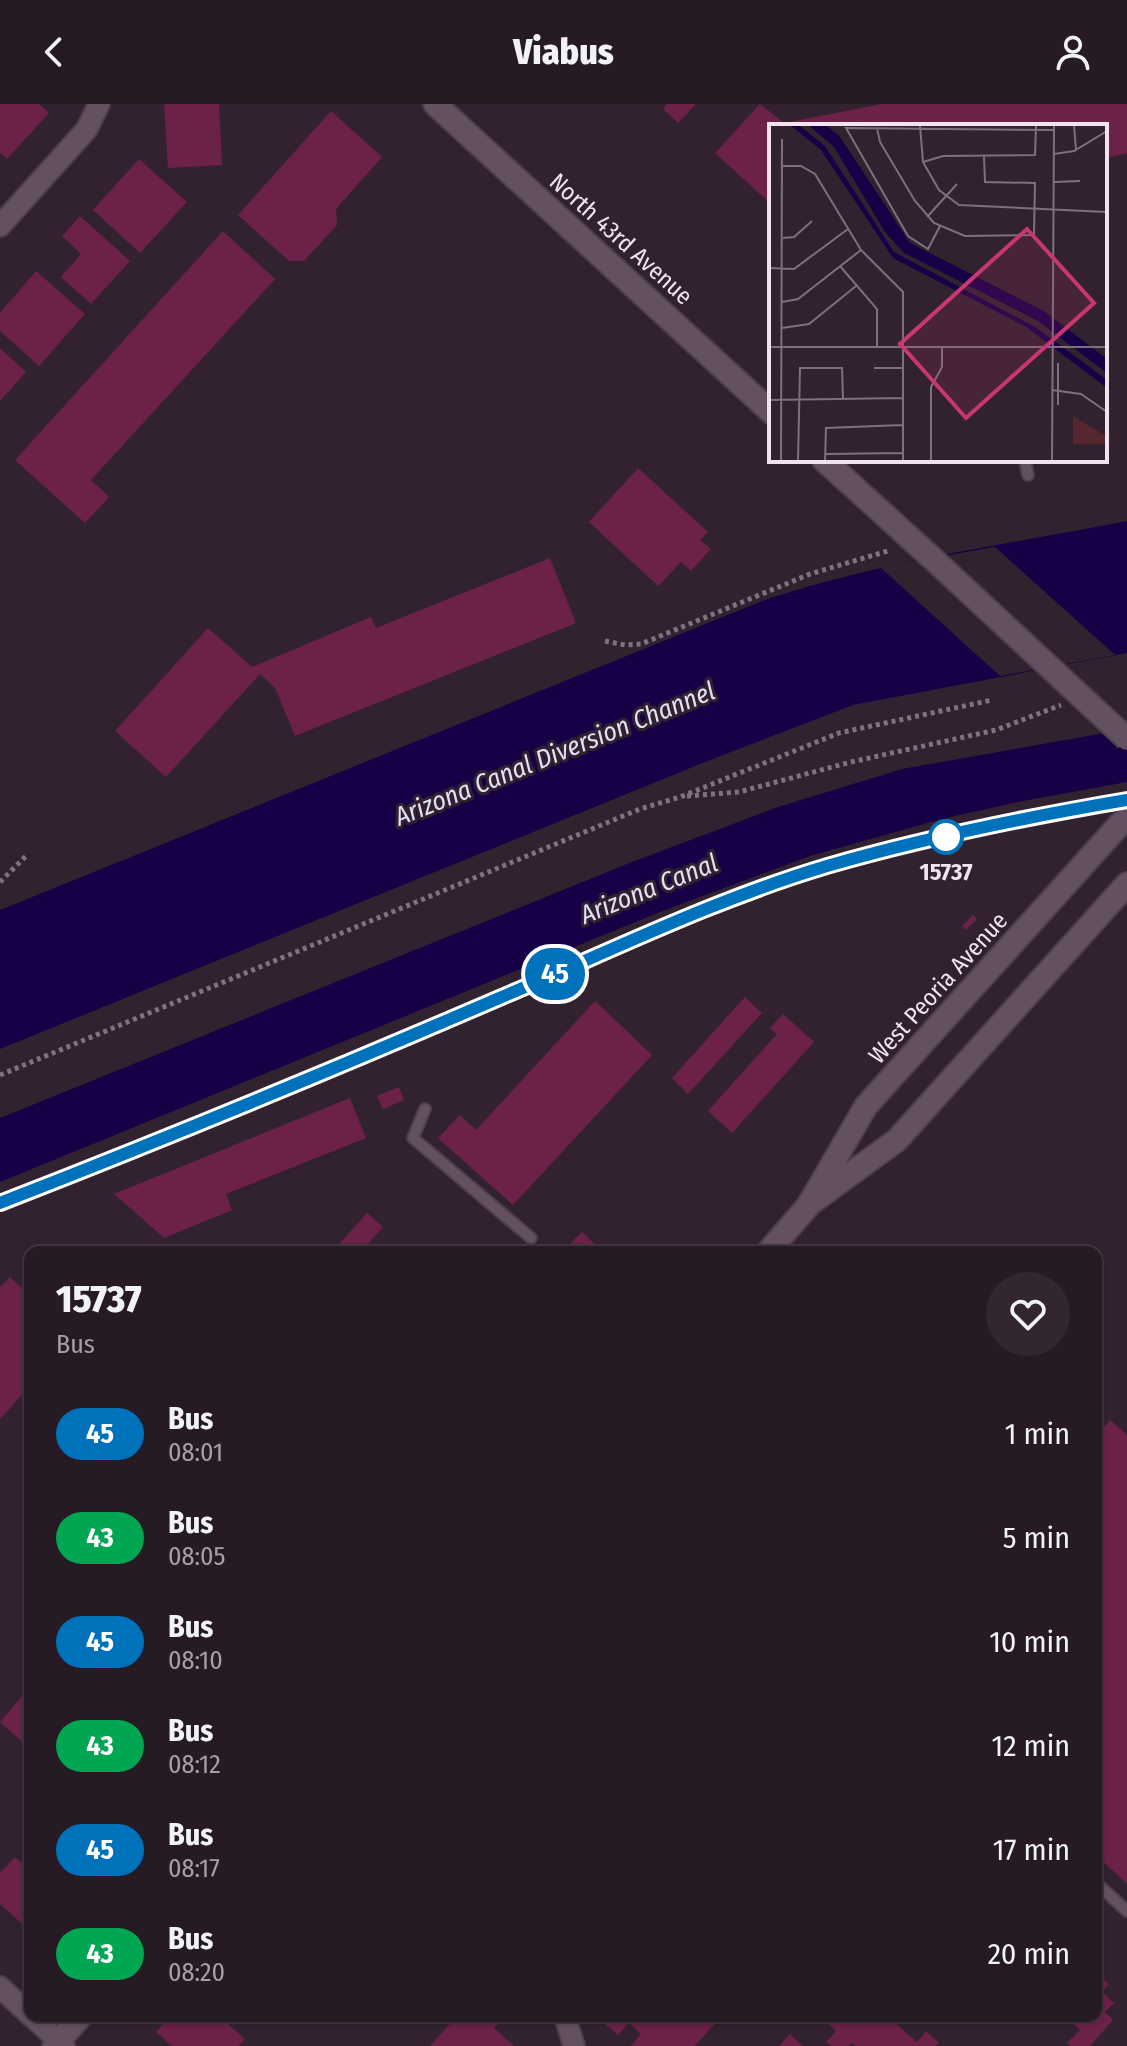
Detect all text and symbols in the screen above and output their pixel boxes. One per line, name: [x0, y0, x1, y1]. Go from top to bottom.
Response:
icon: back: [32, 30, 76, 74]
text: Viabus: [513, 30, 614, 74]
icon: person: [1051, 30, 1095, 74]
inset map: [769, 124, 1107, 462]
street label: North 43rd Avenue: [544, 168, 698, 310]
water label: Arizona Canal Diversion Channel: [389, 675, 720, 833]
marker: 15737: [929, 820, 963, 854]
water label: Arizona Canal: [575, 847, 723, 931]
place label: 15737: [919, 858, 973, 886]
street label: West Peoria Avenue: [863, 907, 1013, 1069]
line badge: 45: [519, 948, 591, 1000]
text: 45: [541, 957, 569, 990]
button: heart: [986, 1272, 1070, 1356]
text: 15737: [56, 1276, 142, 1322]
text: Bus: [56, 1329, 95, 1360]
text: Bus: [168, 1401, 213, 1437]
text: 1 min: [1005, 1416, 1070, 1452]
text: 45: [86, 1417, 114, 1450]
text: 08:01: [168, 1437, 223, 1468]
text: Bus: [168, 1505, 213, 1541]
text: 5 min: [1003, 1520, 1070, 1556]
text: 43: [86, 1521, 114, 1554]
text: 08:05: [168, 1541, 226, 1572]
text: Bus: [168, 1609, 213, 1645]
text: 10 min: [989, 1624, 1070, 1660]
text: 45: [86, 1625, 114, 1658]
text: 08:10: [168, 1645, 223, 1676]
text: Bus: [168, 1713, 213, 1749]
text: 12 min: [992, 1728, 1070, 1764]
text: 43: [86, 1729, 114, 1762]
text: 08:12: [168, 1749, 221, 1780]
text: Bus: [168, 1817, 213, 1853]
text: 17 min: [993, 1832, 1070, 1868]
text: 45: [86, 1833, 114, 1866]
text: 08:17: [168, 1853, 220, 1884]
text: Bus: [168, 1921, 213, 1957]
text: 20 min: [988, 1936, 1070, 1972]
text: 43: [86, 1937, 114, 1970]
text: 08:20: [168, 1957, 225, 1988]

